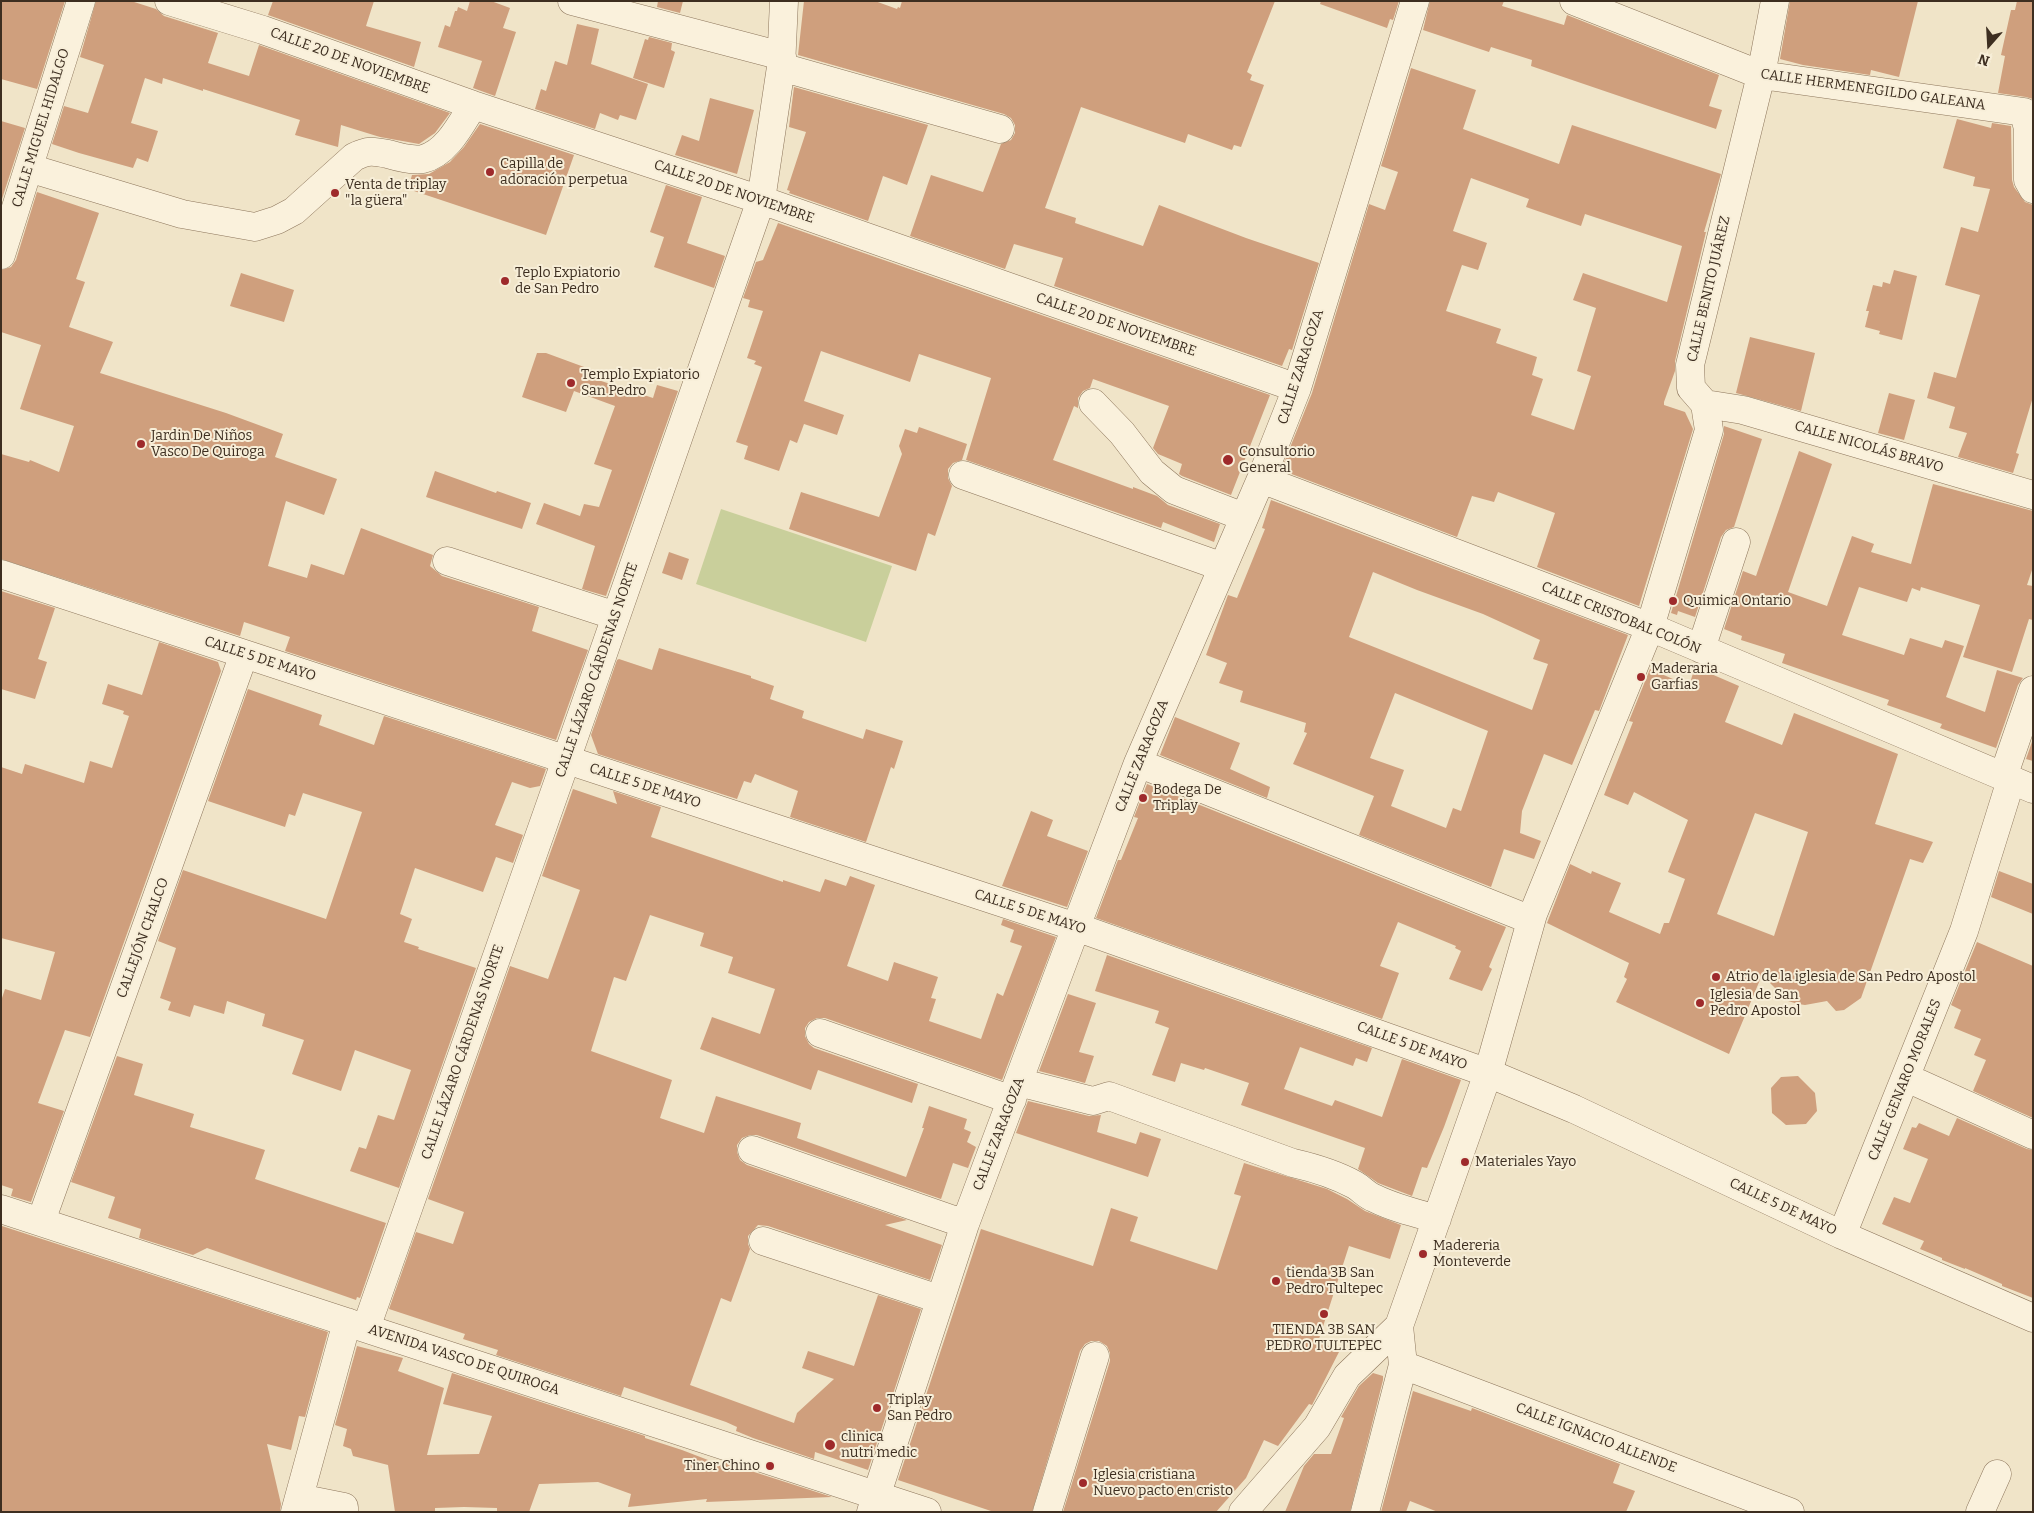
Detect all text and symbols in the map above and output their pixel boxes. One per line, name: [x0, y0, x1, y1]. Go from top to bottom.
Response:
north arrow: [1964, 20, 2014, 70]
street label: CALLE 20 DE NOVIEMBRE: [268, 24, 432, 98]
street label: CALLE MIGUEL HIDALGO: [9, 46, 73, 210]
text: N: [1976, 50, 1992, 69]
street label: CALLE HERMENEGILDO GALEANA: [1759, 66, 1987, 114]
place label: Capilla de adoración perpetua: [500, 156, 628, 188]
street label: CALLE 20 DE NOVIEMBRE: [651, 157, 817, 227]
marker: Capilla de adoración perpetua: [484, 166, 496, 178]
place label: Venta de triplay "la güera": [345, 177, 446, 210]
marker: Venta de triplay "la güera": [329, 187, 341, 199]
street label: CALLE BENITO JUÁREZ: [1684, 214, 1734, 364]
place label: Teplo Expiatorio de San Pedro: [515, 265, 620, 298]
marker: Teplo Expiatorio de San Pedro: [499, 275, 511, 287]
street label: CALLE 20 DE NOVIEMBRE: [1033, 290, 1199, 360]
street label: CALLE ZARAGOZA: [1274, 307, 1328, 427]
place label: Templo Expiatorio San Pedro: [581, 367, 700, 400]
marker: Templo Expiatorio San Pedro: [565, 377, 577, 389]
street label: CALLE NICOLÁS BRAVO: [1793, 418, 1945, 476]
place label: Jardin De Niños Vasco De Quiroga: [151, 428, 265, 461]
marker: Jardin De Niños Vasco De Quiroga: [135, 438, 147, 450]
place label: Consultorio General: [1239, 444, 1315, 477]
marker: Consultorio General: [1221, 453, 1235, 467]
street label: CALLE LÁZARO CÁRDENAS NORTE: [552, 560, 642, 780]
street label: CALLE CRISTOBAL COLÓN: [1539, 578, 1703, 658]
place label: Quimica Ontario: [1683, 593, 1791, 609]
marker: Quimica Ontario: [1667, 595, 1679, 607]
street label: CALLE 5 DE MAYO: [202, 633, 318, 685]
place label: Maderaria Garfias: [1651, 661, 1718, 694]
marker: Maderaria Garfias: [1635, 671, 1647, 683]
street label: CALLE ZARAGOZA: [1112, 697, 1172, 815]
street label: CALLE 5 DE MAYO: [587, 760, 703, 812]
place label: Bodega De Triplay: [1153, 782, 1222, 814]
marker: Bodega De Triplay: [1137, 792, 1149, 804]
street label: CALLEJÓN CHALCO: [113, 876, 173, 1000]
street label: CALLE 5 DE MAYO: [972, 886, 1088, 938]
street label: CALLE LÁZARO CÁRDENAS NORTE: [418, 942, 508, 1162]
place label: Atrio de la iglesia de San Pedro Apostol: [1726, 969, 1976, 985]
marker: Atrio de la iglesia de San Pedro Apostol: [1710, 971, 1722, 983]
place label: Iglesia de San Pedro Apostol: [1710, 987, 1800, 1020]
marker: Iglesia de San Pedro Apostol: [1694, 997, 1706, 1009]
street label: CALLE GENARO MORALES: [1865, 997, 1945, 1163]
street label: CALLE 5 DE MAYO: [1354, 1018, 1470, 1074]
street label: CALLE ZARAGOZA: [970, 1075, 1028, 1193]
place label: Materiales Yayo: [1475, 1154, 1576, 1170]
marker: Materiales Yayo: [1459, 1156, 1471, 1168]
street label: CALLE 5 DE MAYO: [1727, 1175, 1839, 1239]
place label: Madereria Monteverde: [1433, 1238, 1511, 1270]
marker: Madereria Monteverde: [1417, 1248, 1429, 1260]
place label: tienda 3B San Pedro Tultepec: [1286, 1265, 1383, 1298]
marker: tienda 3B San Pedro Tultepec: [1270, 1275, 1282, 1287]
marker: TIENDA 3B SAN PEDRO TULTEPEC: [1318, 1308, 1330, 1320]
street label: AVENIDA VASCO DE QUIROGA: [366, 1321, 562, 1399]
place label: TIENDA 3B SAN PEDRO TULTEPEC: [1266, 1322, 1382, 1354]
place label: Triplay San Pedro: [887, 1392, 952, 1424]
street label: CALLE IGNACIO ALLENDE: [1513, 1399, 1679, 1477]
marker: Triplay San Pedro: [871, 1402, 883, 1414]
place label: clinica nutri medic: [841, 1429, 917, 1461]
marker: clinica nutri medic: [823, 1438, 837, 1452]
place label: Tiner Chino: [684, 1458, 760, 1474]
marker: Tiner Chino: [764, 1460, 776, 1472]
place label: Iglesia cristiana Nuevo pacto en cristo: [1093, 1467, 1233, 1500]
marker: Iglesia cristiana Nuevo pacto en cristo: [1077, 1477, 1089, 1489]

